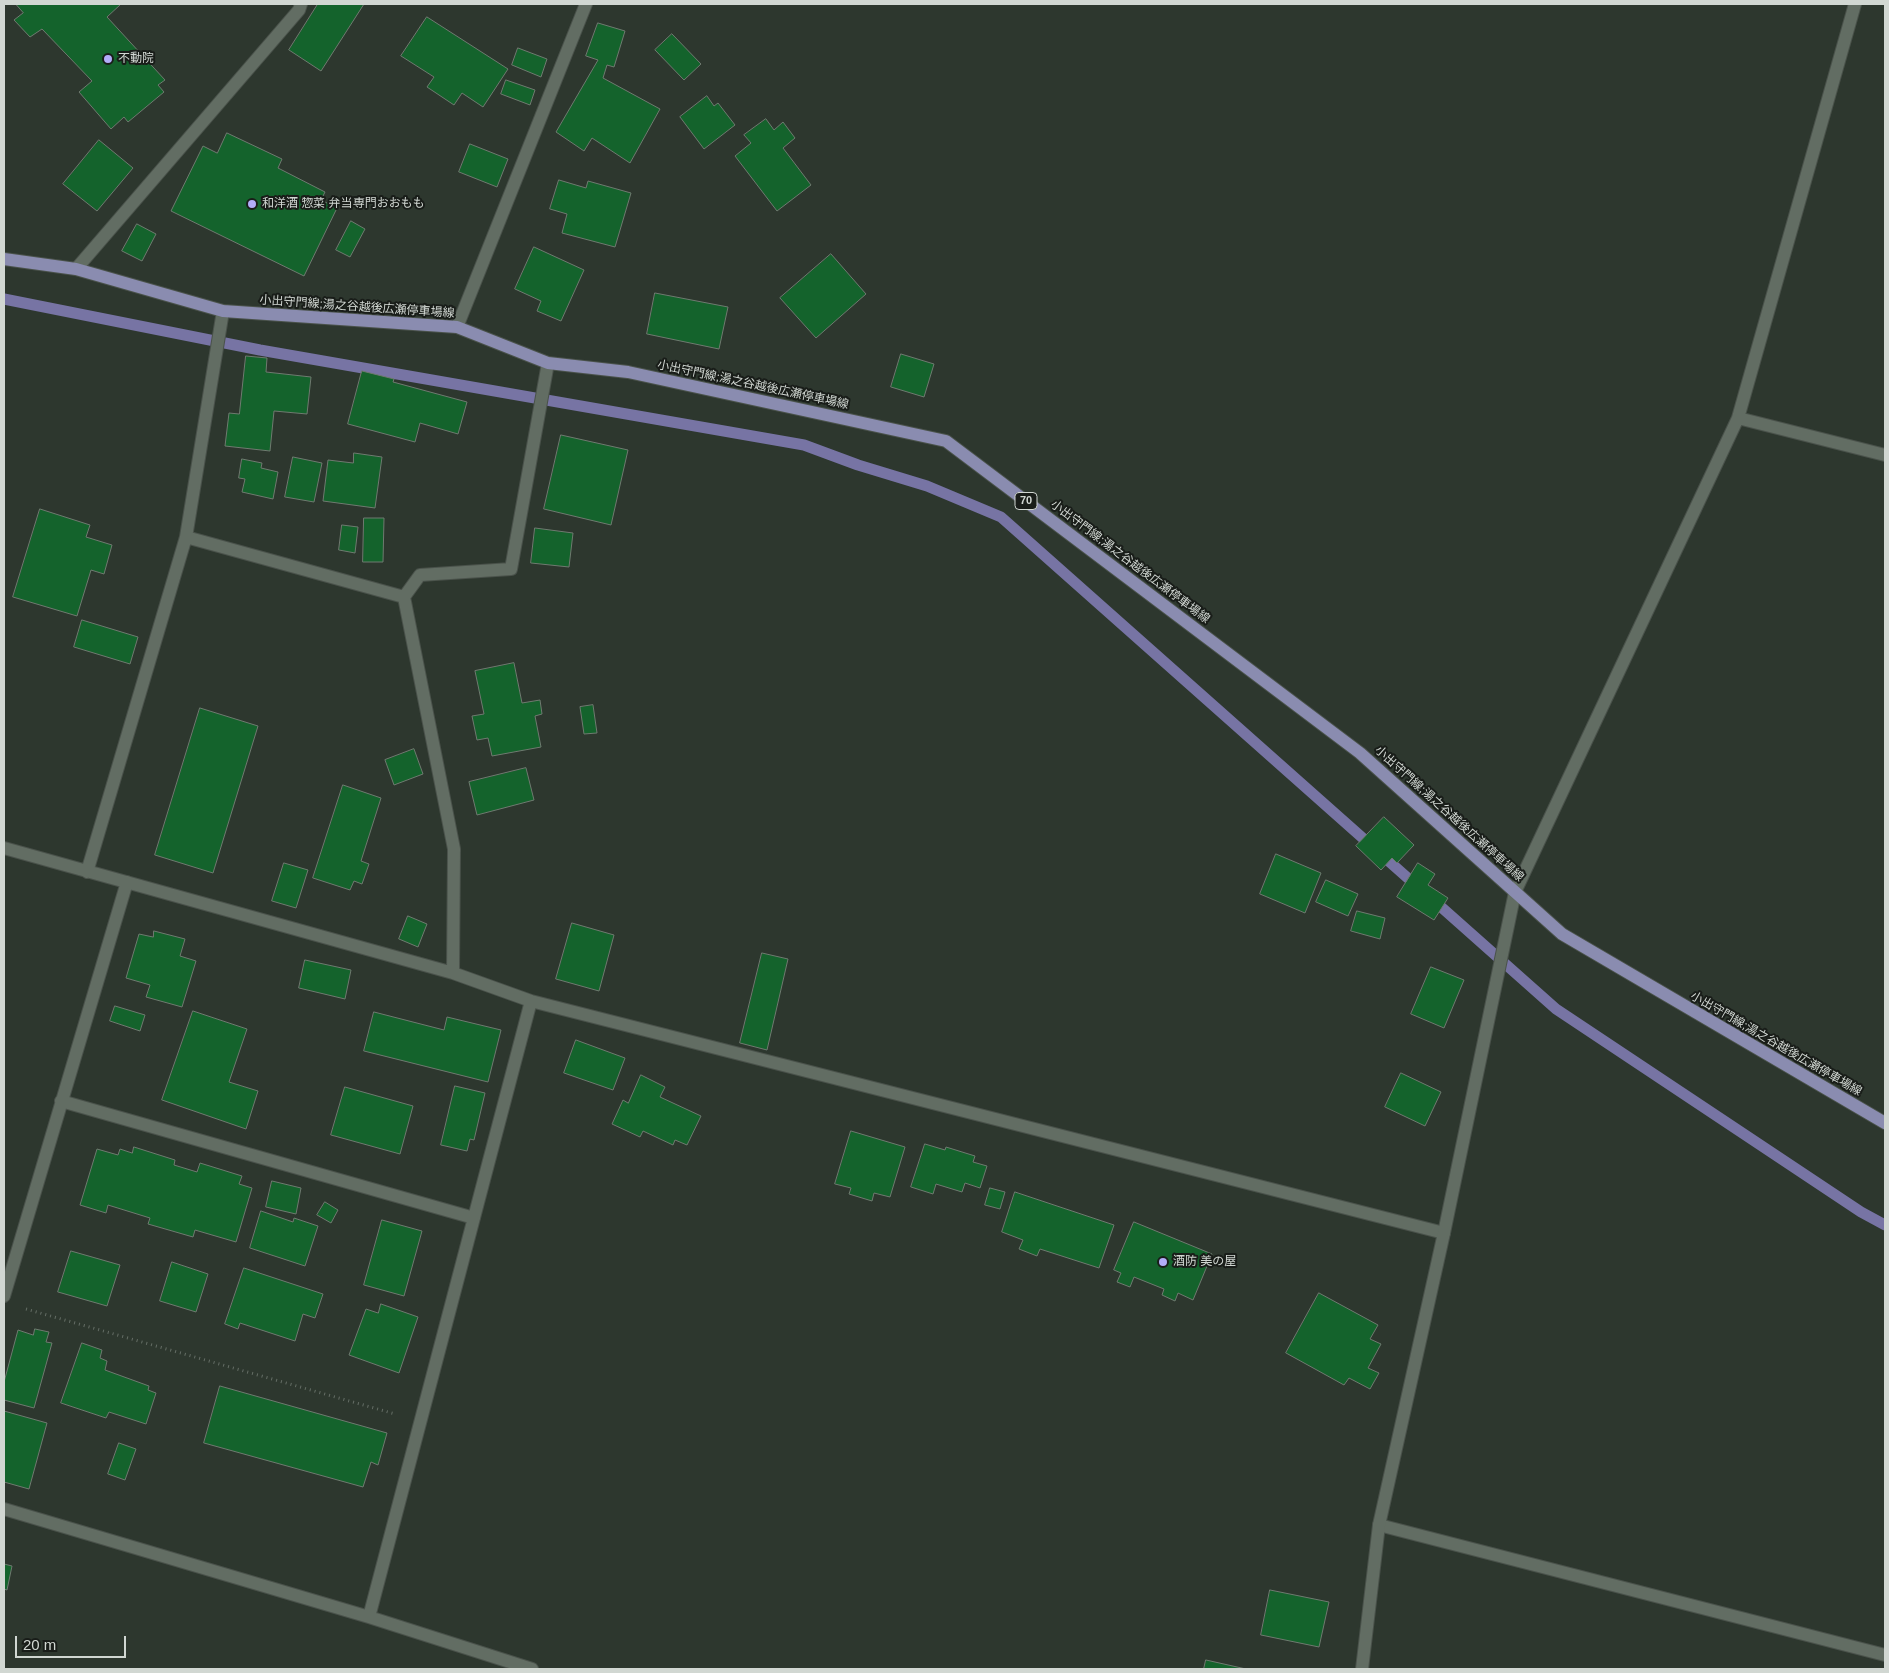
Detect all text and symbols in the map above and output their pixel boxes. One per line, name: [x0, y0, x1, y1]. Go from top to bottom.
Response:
place label: 不動院: [118, 52, 154, 66]
marker: 不動院: [102, 53, 114, 65]
place label: 和洋酒 惣菜 弁当専門おおもも: [262, 197, 425, 211]
marker: 和洋酒 惣菜 弁当専門おおもも: [246, 198, 258, 210]
street label: 小出守門線;湯之谷越後広瀬停車場線: [259, 293, 455, 321]
street label: 小出守門線;湯之谷越後広瀬停車場線: [656, 358, 850, 412]
road number: 70: [1015, 492, 1037, 510]
street label: 小出守門線;湯之谷越後広瀬停車場線: [1048, 497, 1212, 627]
street label: 小出守門線;湯之谷越後広瀬停車場線: [1372, 743, 1526, 885]
street label: 小出守門線;湯之谷越後広瀬停車場線: [1688, 989, 1864, 1099]
place label: 酒防 美の屋: [1173, 1255, 1236, 1269]
marker: 酒防 美の屋: [1157, 1256, 1169, 1268]
scale bar: [18, 1626, 129, 1658]
text: 20 m: [23, 1636, 56, 1653]

